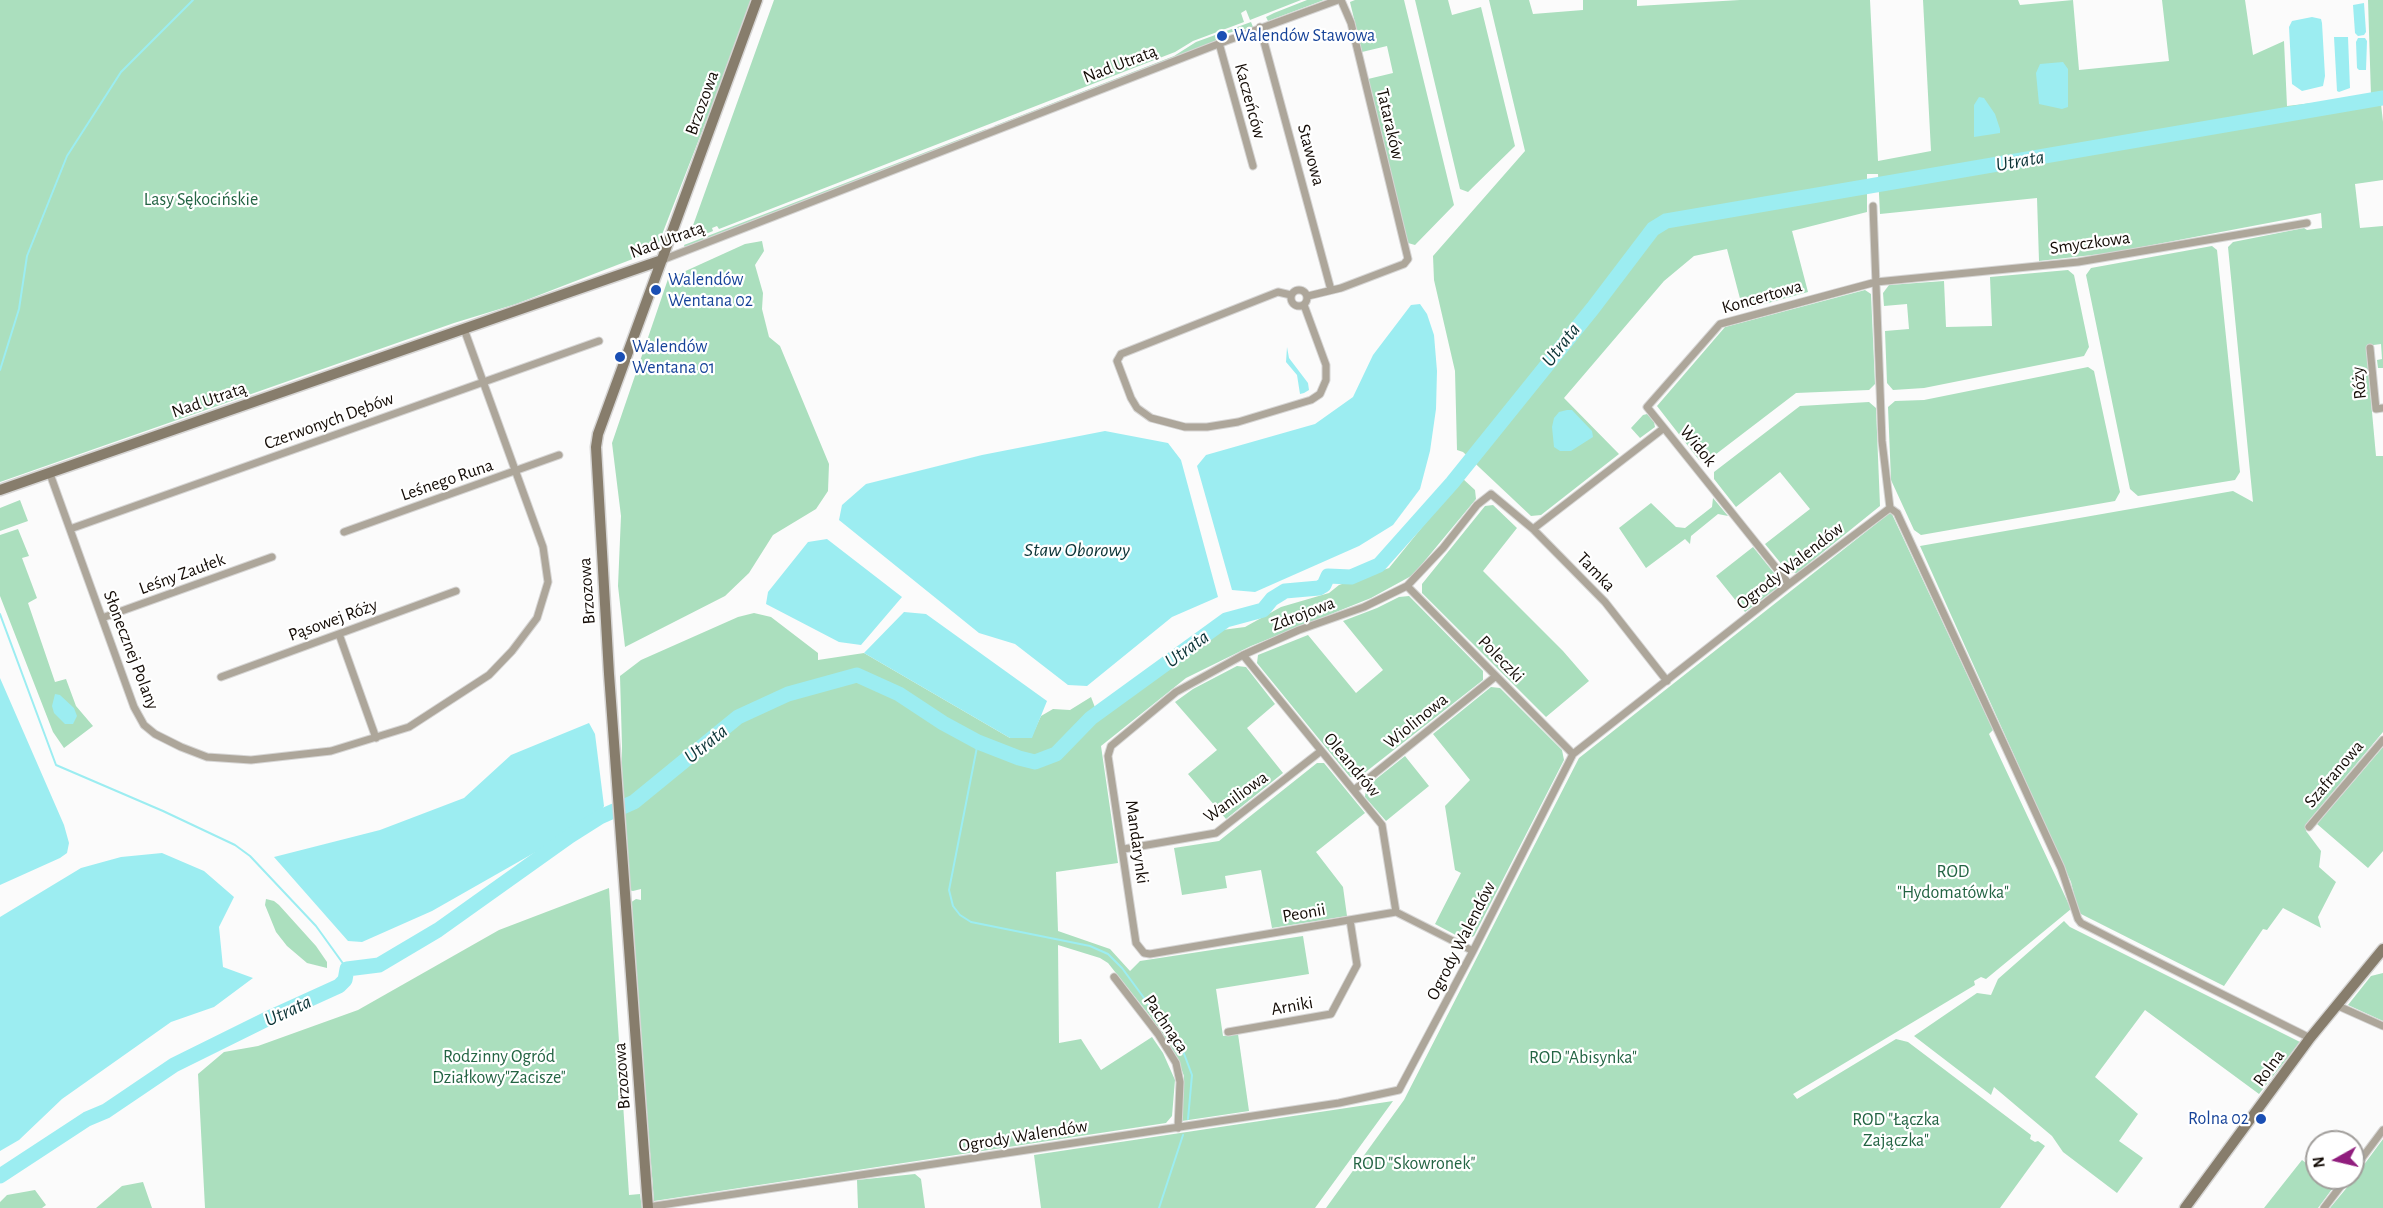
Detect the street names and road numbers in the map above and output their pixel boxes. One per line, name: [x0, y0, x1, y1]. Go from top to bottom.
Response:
street label: Nad Utratą: [1080, 40, 1160, 88]
street label: Kaczeńców: [1230, 61, 1270, 141]
street label: Brzozowa: [680, 68, 724, 138]
street label: Tataraków: [1371, 86, 1409, 162]
street label: Stawowa: [1292, 122, 1330, 188]
street label: Nad Utratą: [627, 217, 707, 263]
street label: Smyczkowa: [2048, 227, 2132, 259]
street label: Koncertowa: [1719, 275, 1805, 319]
street label: Róży: [2347, 365, 2371, 401]
street label: Nad Utratą: [169, 377, 249, 423]
street label: Czerwonych Dębów: [261, 387, 397, 455]
street label: Widok: [1675, 421, 1721, 471]
street label: Leśnego Runa: [398, 454, 496, 506]
street label: Ogrody Walendów: [1732, 517, 1848, 615]
street label: Leśny Zaułek: [136, 548, 228, 600]
street label: Tamka: [1572, 548, 1620, 596]
street label: Brzozowa: [574, 557, 600, 625]
street label: Słonecznej Polany: [98, 587, 164, 713]
street label: Zdrojowa: [1268, 592, 1338, 636]
street label: Pąsowej Róży: [285, 594, 381, 646]
street label: Poleczki: [1473, 631, 1529, 687]
street label: Wiolinowa: [1380, 689, 1452, 753]
street label: Oleandrów: [1319, 728, 1385, 802]
street label: Szafranowa: [2300, 736, 2368, 812]
street label: Waniliowa: [1200, 766, 1272, 828]
street label: Mandarynki: [1120, 799, 1154, 885]
street label: Ogrody Walendów: [1422, 878, 1500, 1004]
street label: Peonii: [1281, 899, 1327, 927]
street label: Pachnąca: [1139, 991, 1193, 1057]
street label: Arniki: [1269, 992, 1315, 1020]
street label: Brzozowa: [609, 1042, 635, 1110]
street label: Rolna: [2248, 1045, 2290, 1091]
street label: Ogrody Walendów: [957, 1115, 1089, 1157]

